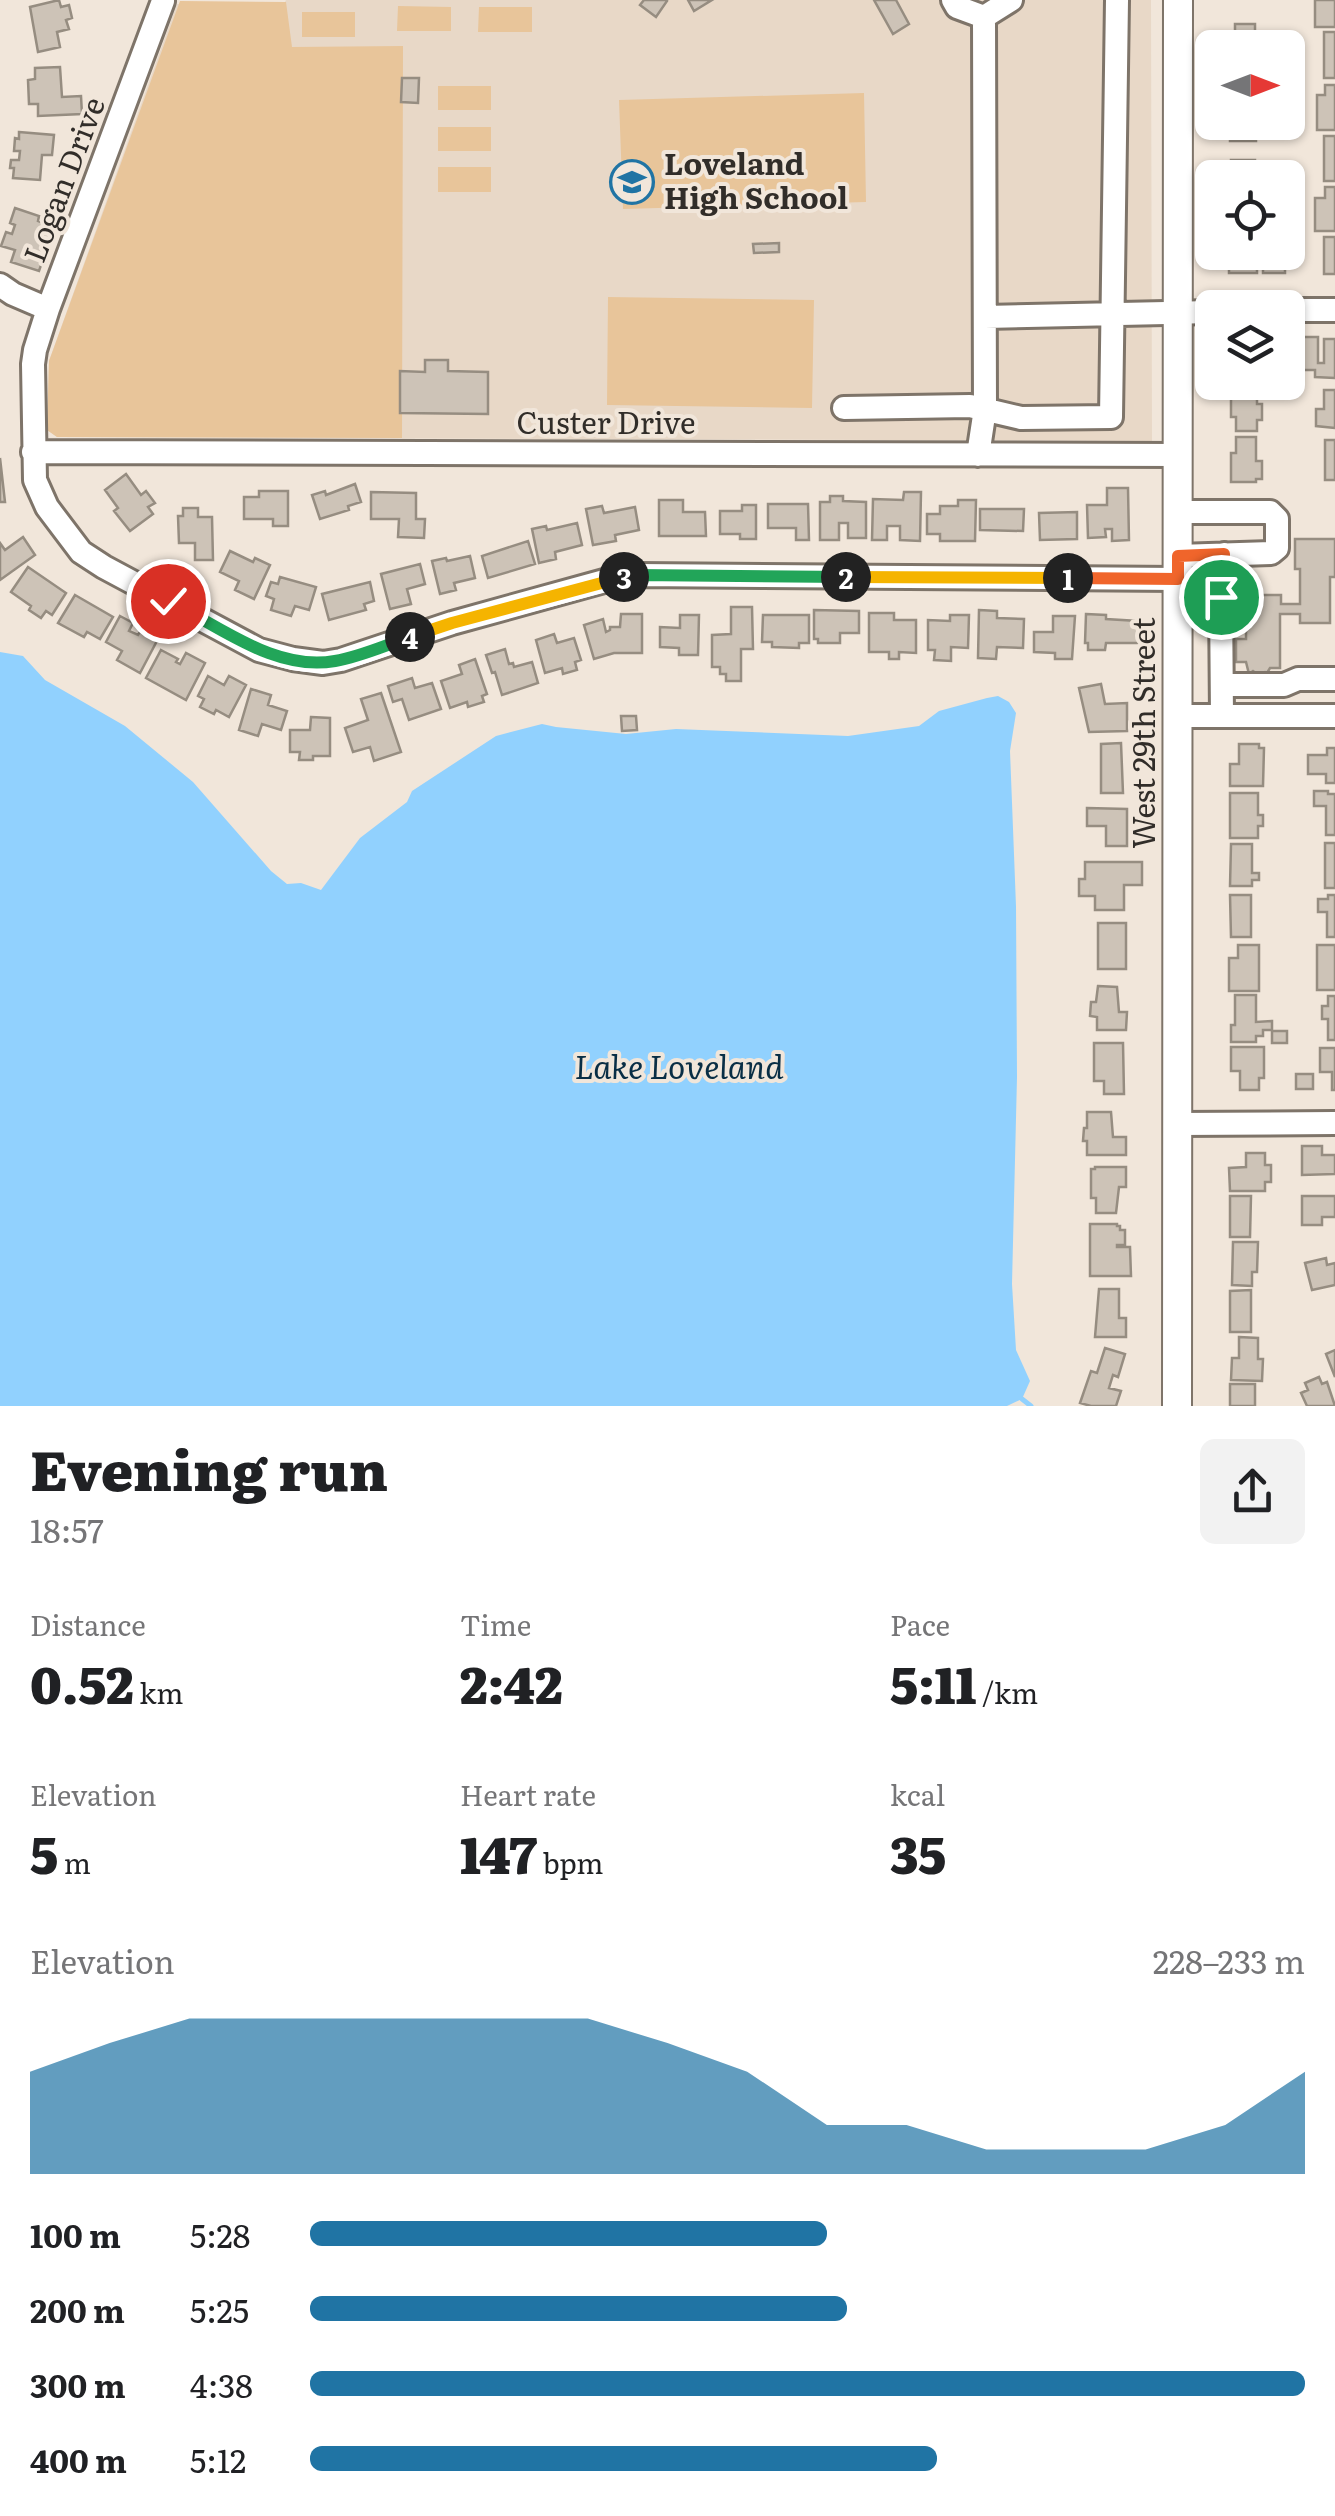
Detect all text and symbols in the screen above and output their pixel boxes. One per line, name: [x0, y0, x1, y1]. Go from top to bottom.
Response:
north arrow: [1195, 30, 1305, 140]
map controls: [1195, 30, 1305, 400]
street label: Logan Drive: [11, 90, 114, 268]
place label: Loveland High School: [664, 140, 848, 218]
school or university icon: Loveland High School: [609, 159, 655, 205]
button: locate: [1195, 160, 1305, 270]
button: layers: [1195, 290, 1305, 400]
street label: Custer Drive: [516, 399, 696, 443]
pin: 3: [599, 552, 649, 602]
pin: 2: [821, 552, 871, 602]
pin: 1: [1043, 553, 1093, 603]
pin: [1179, 555, 1264, 640]
text: 3: [616, 556, 632, 598]
text: 2: [838, 556, 854, 598]
text: 1: [1062, 557, 1074, 599]
pin: [126, 559, 211, 644]
icon: arrive: [1194, 570, 1249, 625]
icon: check: [141, 574, 196, 629]
pin: 4: [385, 612, 435, 662]
text: 4: [402, 616, 418, 658]
street label: West 29th Street: [1120, 617, 1164, 849]
water label: Lake Loveland: [574, 1041, 784, 1089]
text: Evening run: [30, 1426, 388, 1508]
button: share: [1200, 1439, 1305, 1544]
text: 18:57: [30, 1505, 104, 1553]
text: Distance: [30, 1603, 146, 1645]
text: Time: [460, 1603, 531, 1645]
text: Pace: [890, 1603, 950, 1645]
text: 0.52: [30, 1645, 134, 1719]
text: 2:42: [460, 1645, 563, 1719]
text: 5:11: [890, 1645, 976, 1719]
text: km: [134, 1671, 183, 1713]
text: /km: [976, 1671, 1038, 1713]
text: Elevation: [30, 1773, 157, 1815]
text: Heart rate: [460, 1773, 596, 1815]
text: kcal: [890, 1773, 945, 1815]
text: 5: [30, 1815, 58, 1889]
text: 147: [460, 1815, 537, 1889]
text: 35: [890, 1815, 946, 1889]
text: m: [58, 1841, 91, 1883]
text: bpm: [537, 1841, 604, 1883]
text: Elevation: [30, 1936, 175, 1984]
text: 228–233 m: [1153, 1936, 1305, 1984]
text: 100 m: [30, 2210, 121, 2258]
text: 5:28: [190, 2210, 250, 2258]
text: 200 m: [30, 2285, 125, 2333]
text: 5:25: [190, 2285, 249, 2333]
text: 300 m: [30, 2360, 126, 2408]
text: 4:38: [190, 2360, 253, 2408]
text: 400 m: [30, 2435, 127, 2483]
text: 5:12: [190, 2435, 246, 2483]

